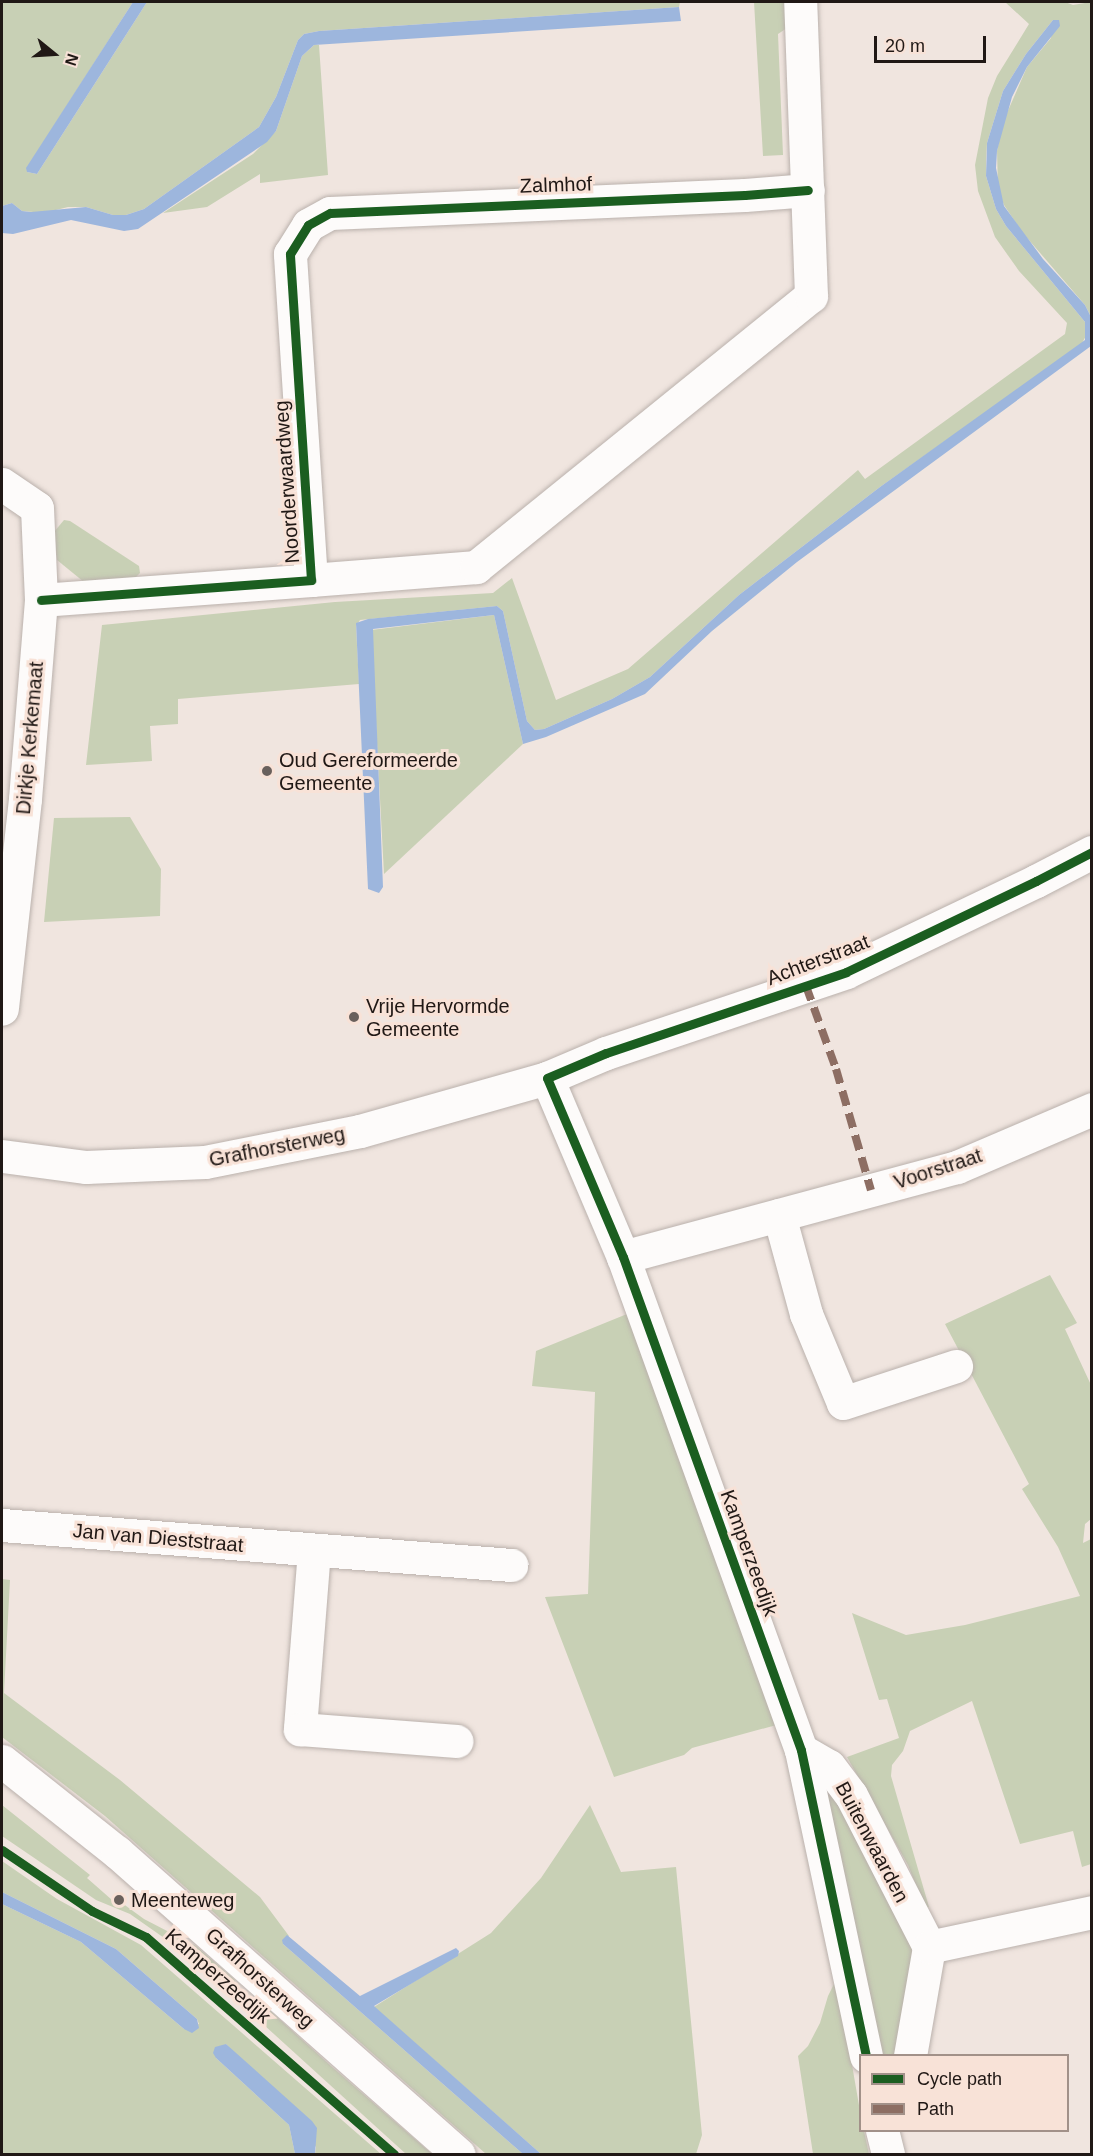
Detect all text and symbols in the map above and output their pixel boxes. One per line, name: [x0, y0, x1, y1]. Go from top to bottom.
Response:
north arrow: [24, 24, 84, 84]
scale bar: [877, 24, 990, 62]
text: 20 m: [885, 36, 925, 56]
text: N: [62, 52, 81, 68]
street label: Zalmhof: [519, 172, 593, 198]
street label: Noorderwaardweg: [269, 400, 305, 564]
street label: Dirkje Kerkemaat: [11, 661, 49, 815]
place label: Oud Gereformeerde Gemeente: [279, 748, 458, 795]
marker: Oud Gereformeerde Gemeente: [260, 764, 274, 778]
street label: Achterstraat: [763, 929, 873, 991]
place label: Vrije Hervormde Gemeente: [366, 994, 510, 1041]
marker: Vrije Hervormde Gemeente: [347, 1010, 361, 1024]
street label: Grafhorsterweg: [207, 1122, 347, 1172]
street label: Voorstraat: [891, 1144, 985, 1194]
street label: Kamperzeedijk: [715, 1487, 783, 1619]
street label: Jan van Dieststraat: [72, 1519, 244, 1557]
street label: Buitenwaarden: [830, 1777, 914, 1907]
place label: Meenteweg: [131, 1888, 234, 1912]
marker: Meenteweg: [112, 1893, 126, 1907]
street label: Grafhorsterweg: [201, 1923, 319, 2033]
street label: Kamperzeedijk: [160, 1924, 276, 2028]
legend: [859, 2054, 1069, 2132]
text: Cycle path: [917, 2069, 1002, 2089]
text: Path: [917, 2099, 954, 2119]

